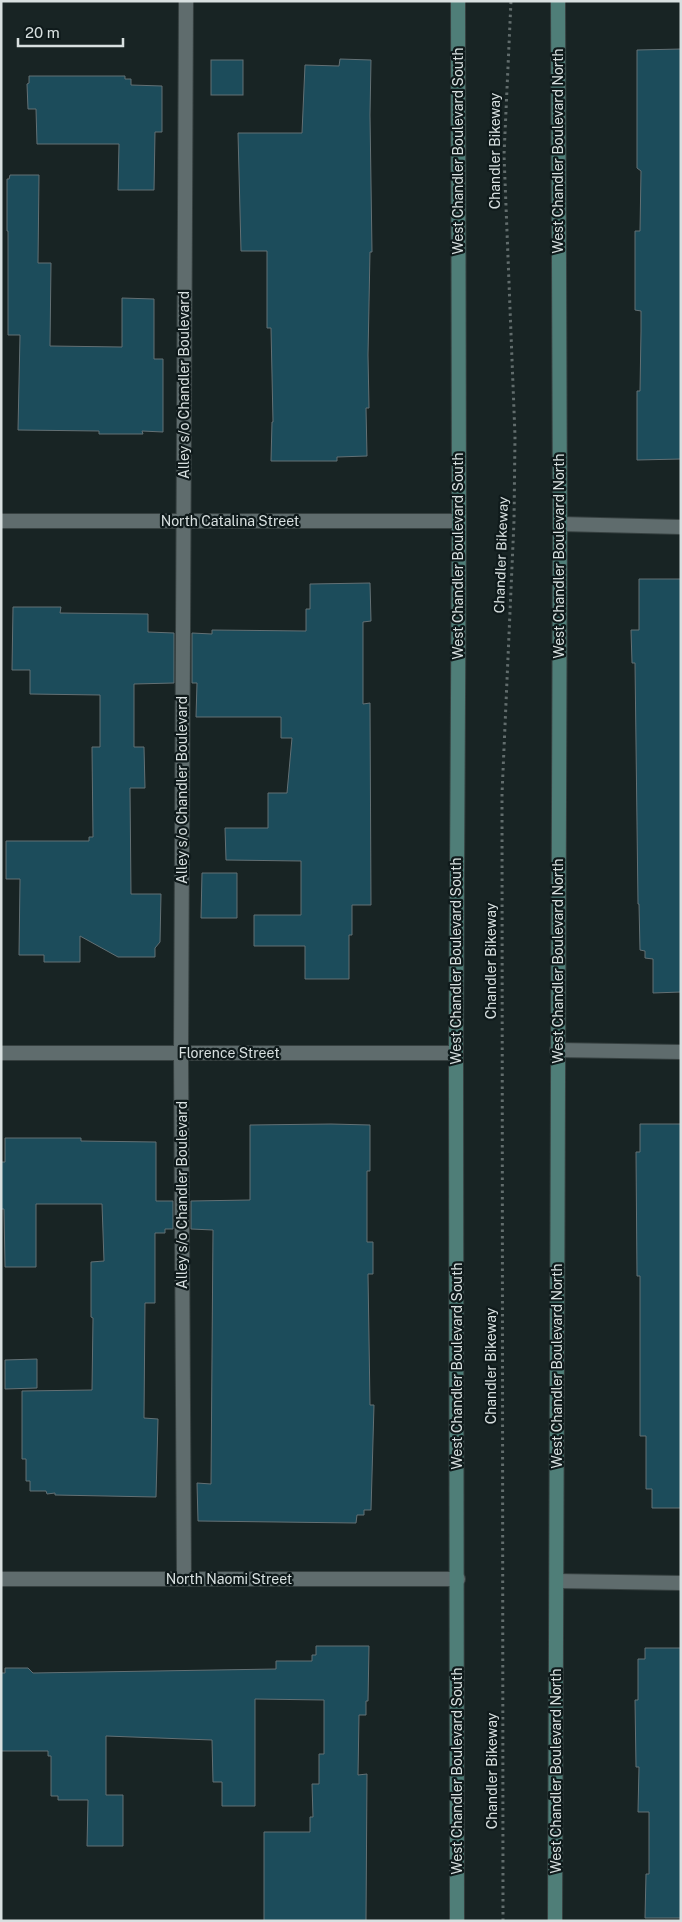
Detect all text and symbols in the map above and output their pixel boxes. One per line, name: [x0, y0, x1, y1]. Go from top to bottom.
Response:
scale bar: [18, 15, 122, 47]
text: 20 m: [25, 24, 60, 41]
street label: West Chandler Boulevard South: [450, 48, 466, 254]
street label: West Chandler Boulevard North: [550, 48, 566, 254]
street label: Chandler Bikeway: [487, 92, 503, 209]
street label: Alley s/o Chandler Boulevard: [176, 291, 192, 479]
street label: West Chandler Boulevard South: [450, 453, 466, 659]
street label: West Chandler Boulevard North: [551, 453, 567, 659]
street label: Chandler Bikeway: [491, 496, 511, 614]
street label: North Catalina Street: [161, 513, 299, 529]
street label: Alley s/o Chandler Boulevard: [174, 696, 190, 884]
street label: West Chandler Boulevard South: [448, 858, 464, 1064]
street label: West Chandler Boulevard North: [550, 858, 566, 1064]
street label: Chandler Bikeway: [483, 902, 499, 1019]
street label: Florence Street: [178, 1045, 280, 1061]
street label: Alley s/o Chandler Boulevard: [174, 1101, 190, 1289]
street label: West Chandler Boulevard South: [449, 1263, 465, 1469]
street label: West Chandler Boulevard North: [549, 1263, 565, 1469]
street label: Chandler Bikeway: [483, 1307, 499, 1424]
street label: North Naomi Street: [166, 1571, 292, 1587]
street label: West Chandler Boulevard South: [449, 1668, 465, 1874]
street label: West Chandler Boulevard North: [548, 1668, 564, 1874]
street label: Chandler Bikeway: [484, 1712, 500, 1829]

